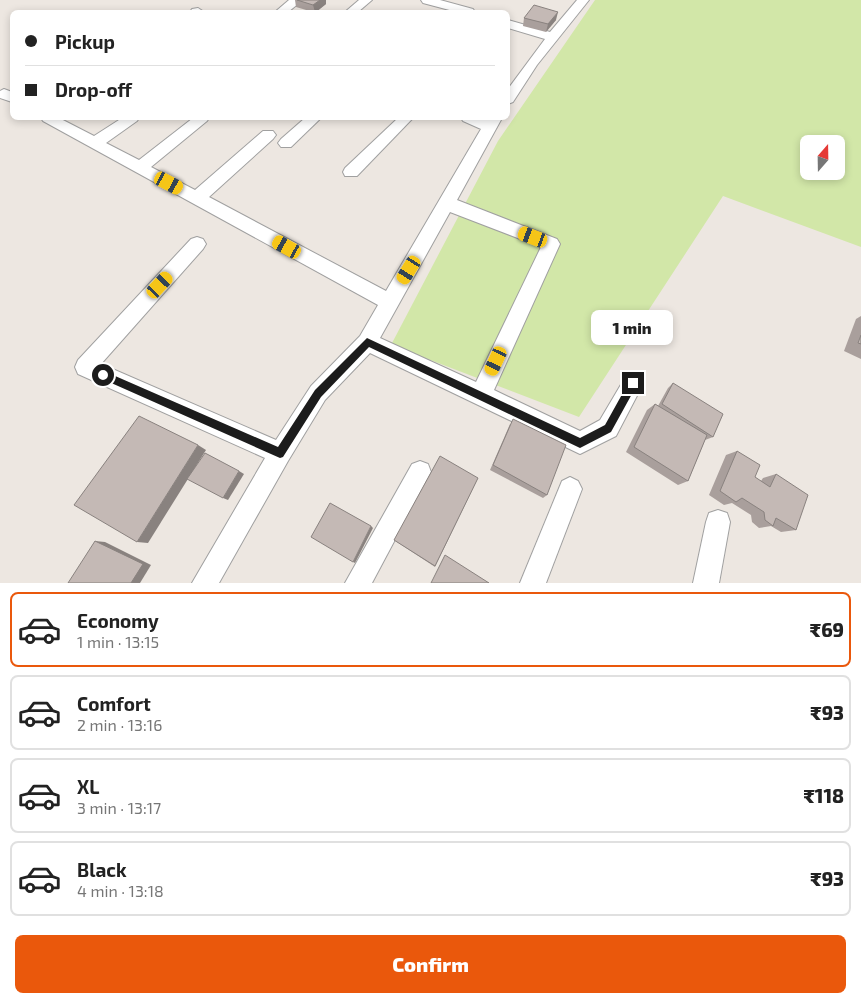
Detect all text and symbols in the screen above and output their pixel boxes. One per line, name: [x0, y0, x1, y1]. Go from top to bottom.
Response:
text: Pickup: [55, 30, 115, 53]
text: Drop-off: [55, 78, 132, 101]
north arrow: [800, 135, 845, 180]
map controls: [800, 135, 845, 180]
car: [152, 169, 185, 197]
car: [516, 225, 549, 249]
car: [270, 233, 303, 261]
car: [394, 253, 423, 287]
car: [144, 269, 175, 301]
callout: 1 min: [592, 310, 674, 346]
text: 1 min: [612, 318, 652, 337]
car: [482, 344, 509, 378]
route start: [92, 364, 114, 386]
route end: [622, 372, 644, 394]
icon: car: [17, 607, 62, 652]
text: Economy: [77, 609, 159, 632]
text: ₹69: [810, 618, 844, 641]
text: 1 min · 13:15: [77, 632, 159, 651]
icon: car: [17, 690, 62, 735]
text: Comfort: [77, 692, 151, 715]
text: ₹93: [810, 701, 844, 724]
text: 2 min · 13:16: [77, 715, 162, 734]
icon: car: [17, 773, 62, 818]
text: XL: [77, 775, 99, 798]
text: ₹118: [803, 784, 844, 807]
text: 3 min · 13:17: [77, 798, 161, 817]
icon: car: [17, 856, 62, 901]
text: Black: [77, 858, 127, 881]
text: ₹93: [810, 867, 844, 890]
text: 4 min · 13:18: [77, 881, 164, 900]
button: Confirm: [15, 935, 846, 993]

